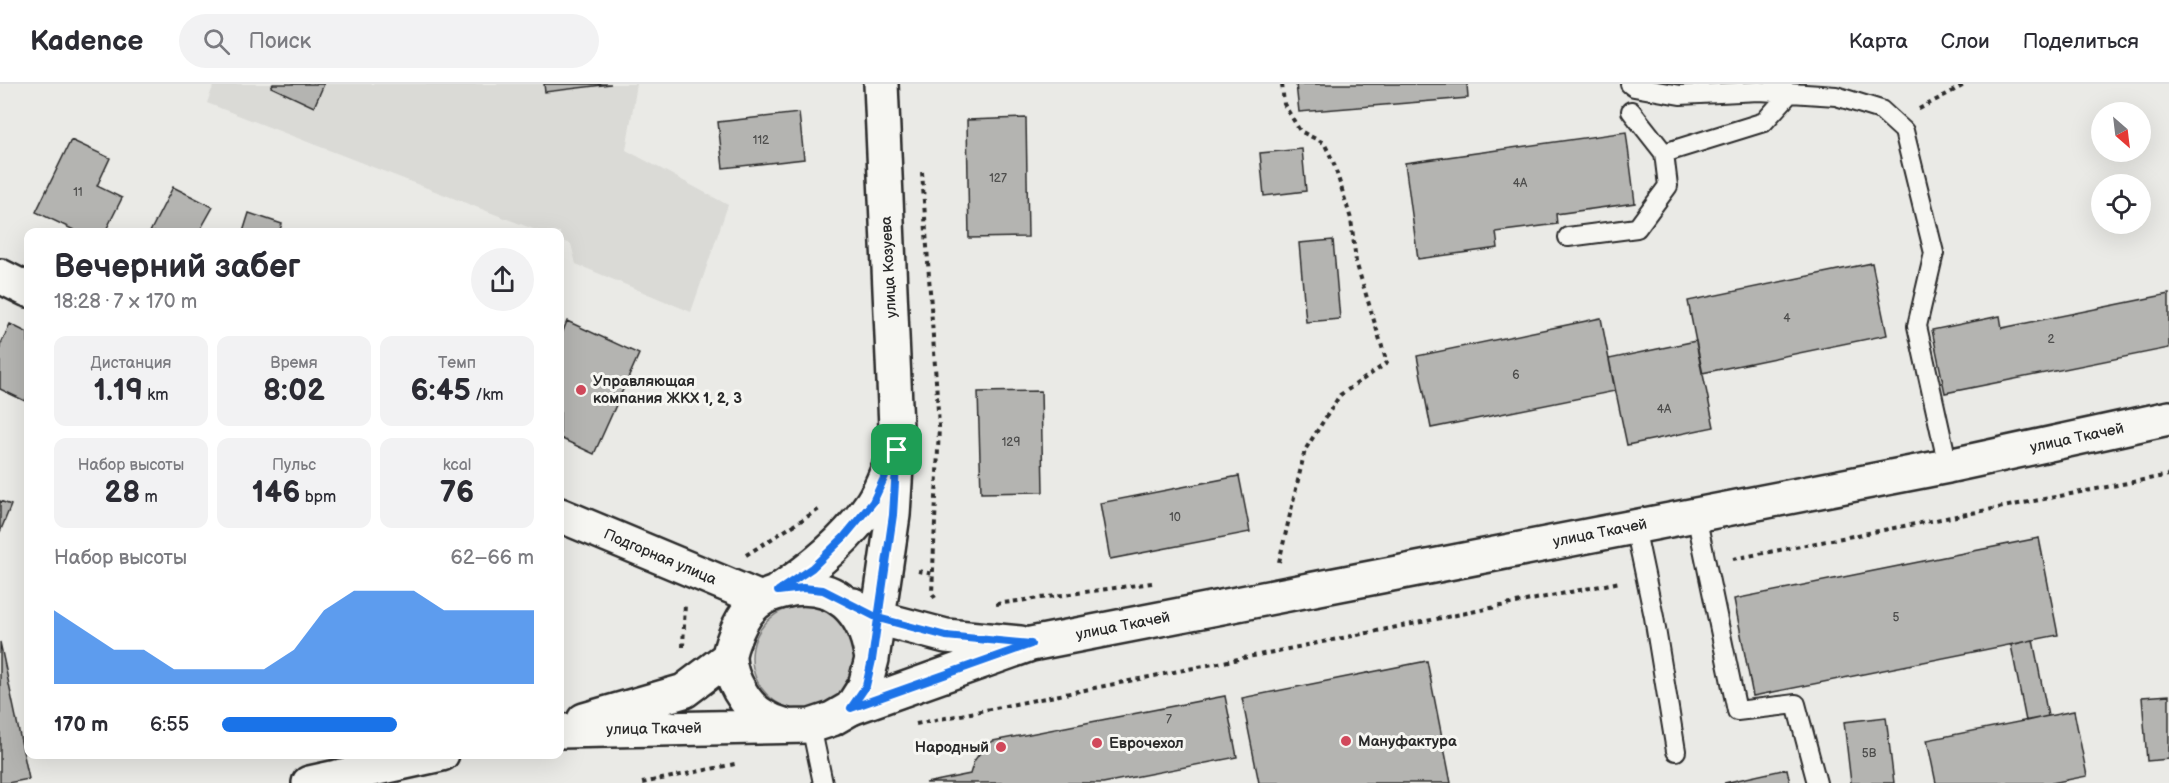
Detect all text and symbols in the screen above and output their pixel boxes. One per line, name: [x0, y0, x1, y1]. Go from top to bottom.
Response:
search box: [179, 14, 599, 68]
text: Kadence: [30, 25, 143, 58]
icon: search: [200, 25, 233, 58]
text: Поиск: [248, 28, 311, 55]
text: Карта: [1849, 29, 1908, 54]
text: Слои: [1941, 29, 1990, 54]
text: Поделиться: [2023, 29, 2139, 54]
north arrow: [2091, 102, 2151, 162]
map controls: [2091, 102, 2151, 234]
house number: 112: [753, 133, 769, 148]
house number: 127: [989, 171, 1007, 186]
button: locate: [2091, 174, 2151, 234]
house number: 4А: [1513, 176, 1528, 191]
house number: 11: [73, 185, 83, 200]
street label: улица Козуева: [877, 215, 901, 318]
text: Вечерний забег: [54, 247, 301, 287]
button: share: [471, 248, 534, 311]
text: 18:28 · 7 × 170 m: [54, 290, 197, 314]
house number: 4: [1783, 311, 1791, 326]
house number: 2: [2047, 332, 2055, 347]
text: Дистанция: [91, 354, 171, 373]
text: Время: [270, 354, 318, 373]
text: Темп: [438, 354, 476, 373]
house number: 6: [1512, 368, 1520, 383]
place label: Управляющая компания ЖКХ 1, 2, 3: [593, 372, 742, 408]
text: 1.19: [94, 373, 143, 409]
text: 8:02: [263, 373, 325, 409]
text: 6:45: [411, 373, 471, 409]
marker: Управляющая компания ЖКХ 1, 2, 3: [574, 383, 588, 397]
text: km: [143, 386, 168, 405]
text: /km: [471, 386, 504, 405]
house number: 4А: [1657, 402, 1672, 417]
street label: улица Ткачей: [2028, 419, 2126, 457]
pin: [871, 424, 922, 475]
icon: arrive: [880, 433, 913, 466]
house number: 129: [1002, 435, 1020, 450]
text: Набор высоты: [78, 456, 184, 475]
text: Пульс: [272, 456, 316, 475]
text: kcal: [443, 456, 471, 475]
text: 28: [104, 475, 140, 511]
text: 146: [252, 475, 300, 511]
text: 76: [440, 475, 474, 511]
text: m: [140, 488, 158, 507]
text: bpm: [300, 488, 336, 507]
house number: 10: [1169, 510, 1181, 525]
street label: улица Ткачей: [1551, 515, 1649, 551]
street label: Подгорная улица: [601, 525, 719, 589]
text: Набор высоты: [54, 546, 187, 570]
text: 62–66 m: [450, 546, 534, 570]
street label: улица Ткачей: [1074, 608, 1172, 644]
house number: 5: [1893, 610, 1900, 625]
house number: 7: [1166, 712, 1172, 727]
text: 170 m: [54, 713, 108, 737]
text: 6:55: [150, 713, 189, 737]
street label: улица Ткачей: [606, 719, 702, 739]
place label: Мануфактура: [1358, 732, 1457, 751]
place label: Еврочехол: [1109, 734, 1184, 753]
marker: Мануфактура: [1339, 734, 1353, 748]
marker: Еврочехол: [1090, 736, 1104, 750]
place label: Народный: [915, 738, 989, 757]
marker: Народный: [994, 740, 1008, 754]
house number: 5В: [1862, 746, 1877, 761]

